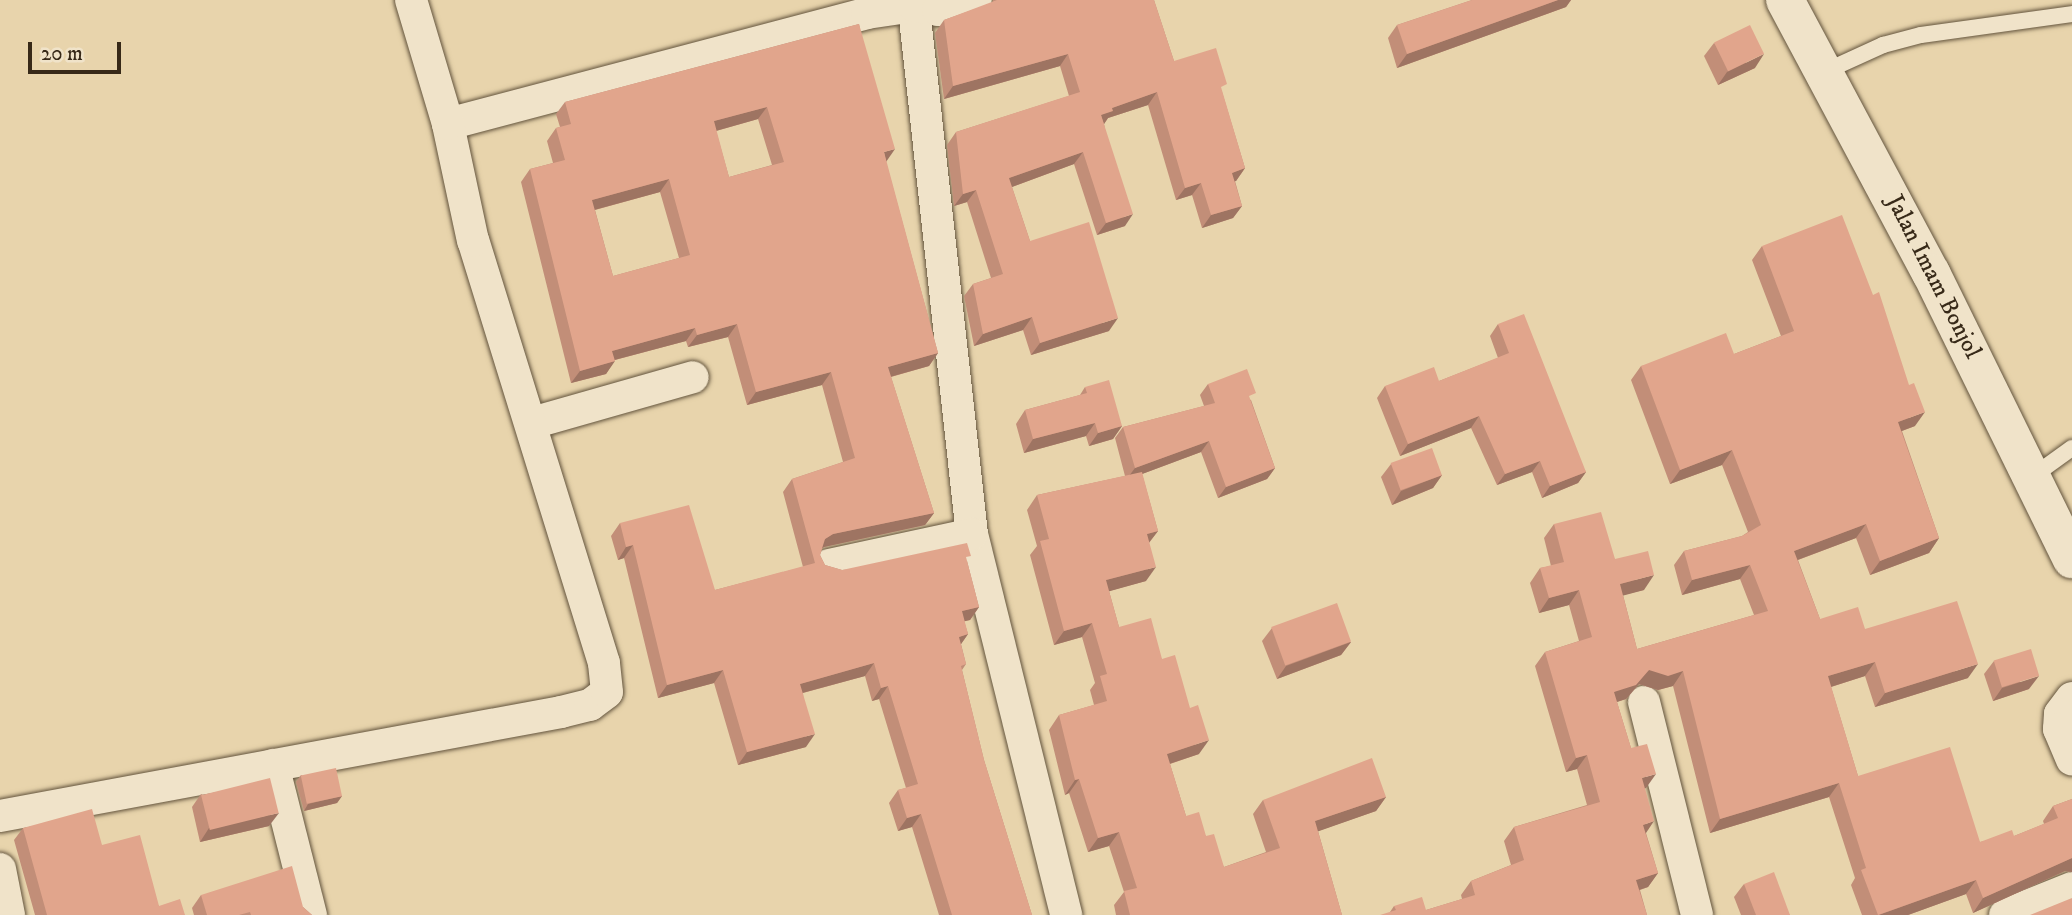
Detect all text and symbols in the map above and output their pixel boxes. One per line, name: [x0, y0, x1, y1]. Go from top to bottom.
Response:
scale bar: [32, 28, 124, 72]
text: 20 m: [41, 41, 83, 67]
street label: Jalan Imam Bonjol: [1879, 190, 1987, 364]

